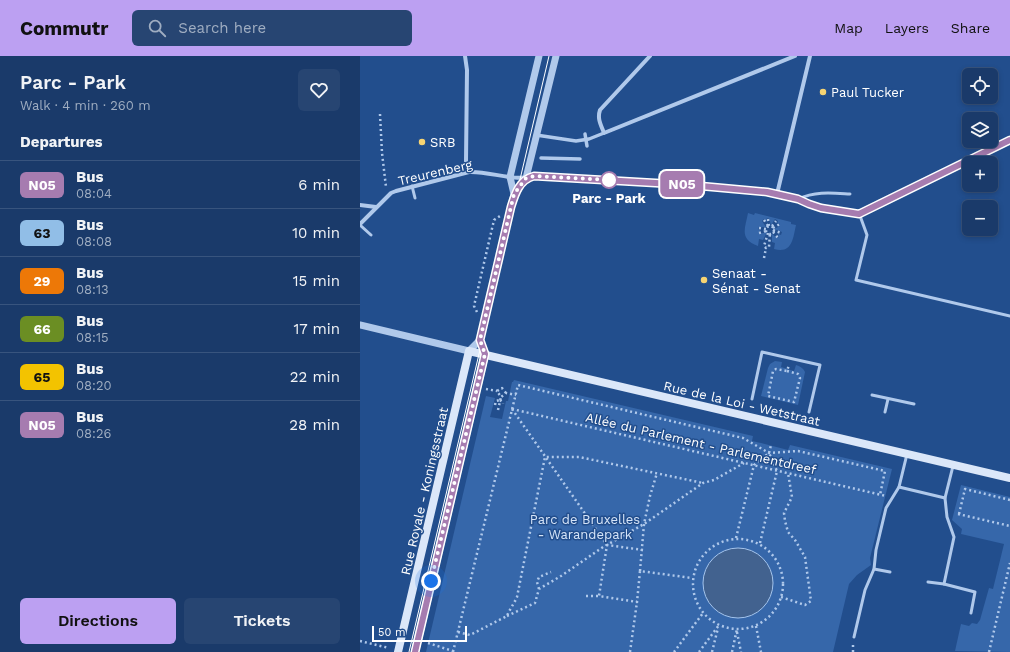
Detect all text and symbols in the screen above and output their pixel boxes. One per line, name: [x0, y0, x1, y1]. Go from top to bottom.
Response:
search box: [132, 10, 412, 46]
text: Commutr: [20, 17, 108, 40]
icon: search: [146, 17, 168, 39]
text: Search here: [178, 19, 266, 37]
text: Map: [834, 20, 863, 36]
text: Layers: [885, 20, 929, 36]
text: Share: [951, 20, 990, 36]
map controls: [962, 68, 998, 236]
button: locate: [962, 68, 998, 104]
button: heart: [298, 69, 340, 111]
text: Parc - Park: [20, 71, 126, 94]
place label: Paul Tucker: [831, 85, 904, 100]
marker: Paul Tucker: [818, 87, 828, 97]
text: Walk · 4 min · 260 m: [20, 98, 151, 113]
button: layers: [962, 112, 998, 148]
text: Departures: [20, 133, 103, 151]
place label: SRB: [430, 135, 455, 150]
marker: SRB: [417, 137, 427, 147]
button: +: [962, 156, 998, 192]
street label: Treurenberg: [397, 157, 474, 188]
text: Bus: [76, 168, 104, 186]
marker: Parc - Park: [600, 171, 618, 189]
line badge: N05: [659, 171, 705, 197]
text: 6 min: [298, 176, 340, 194]
text: N05: [668, 176, 696, 192]
text: N05: [28, 177, 56, 193]
text: 08:04: [76, 186, 112, 201]
place label: Parc - Park: [572, 191, 647, 206]
button: −: [962, 200, 998, 236]
text: Bus: [76, 216, 104, 234]
text: 10 min: [292, 224, 340, 242]
text: 63: [34, 225, 50, 241]
text: 08:08: [76, 234, 112, 249]
text: Bus: [76, 264, 104, 282]
place label: Senaat - Sénat - Senat: [712, 266, 801, 296]
text: 15 min: [293, 272, 340, 290]
text: 29: [34, 273, 50, 289]
marker: Senaat - Sénat - Senat: [699, 275, 709, 285]
text: 08:13: [76, 282, 109, 297]
text: Bus: [76, 312, 104, 330]
text: 17 min: [293, 320, 340, 338]
text: 66: [33, 321, 51, 337]
text: 08:15: [76, 330, 109, 345]
text: Bus: [76, 360, 104, 378]
text: 22 min: [290, 368, 340, 386]
text: 65: [34, 369, 50, 385]
text: 08:20: [76, 378, 112, 393]
street label: Rue de la Loi - Wetstraat: [662, 378, 822, 429]
street label: Rue Royale - Koningsstraat: [398, 405, 451, 576]
text: Bus: [76, 408, 104, 426]
street label: Allée du Parlement - Parlementdreef: [584, 410, 818, 477]
text: 28 min: [289, 416, 340, 434]
text: N05: [28, 417, 56, 433]
text: 08:26: [76, 426, 111, 441]
park label: Parc de Bruxelles - Warandepark: [530, 512, 640, 542]
your location: [421, 571, 441, 591]
button: Directions: [20, 598, 176, 644]
button: Tickets: [184, 598, 340, 644]
scale bar: [372, 624, 467, 643]
text: 50 m: [378, 626, 405, 639]

